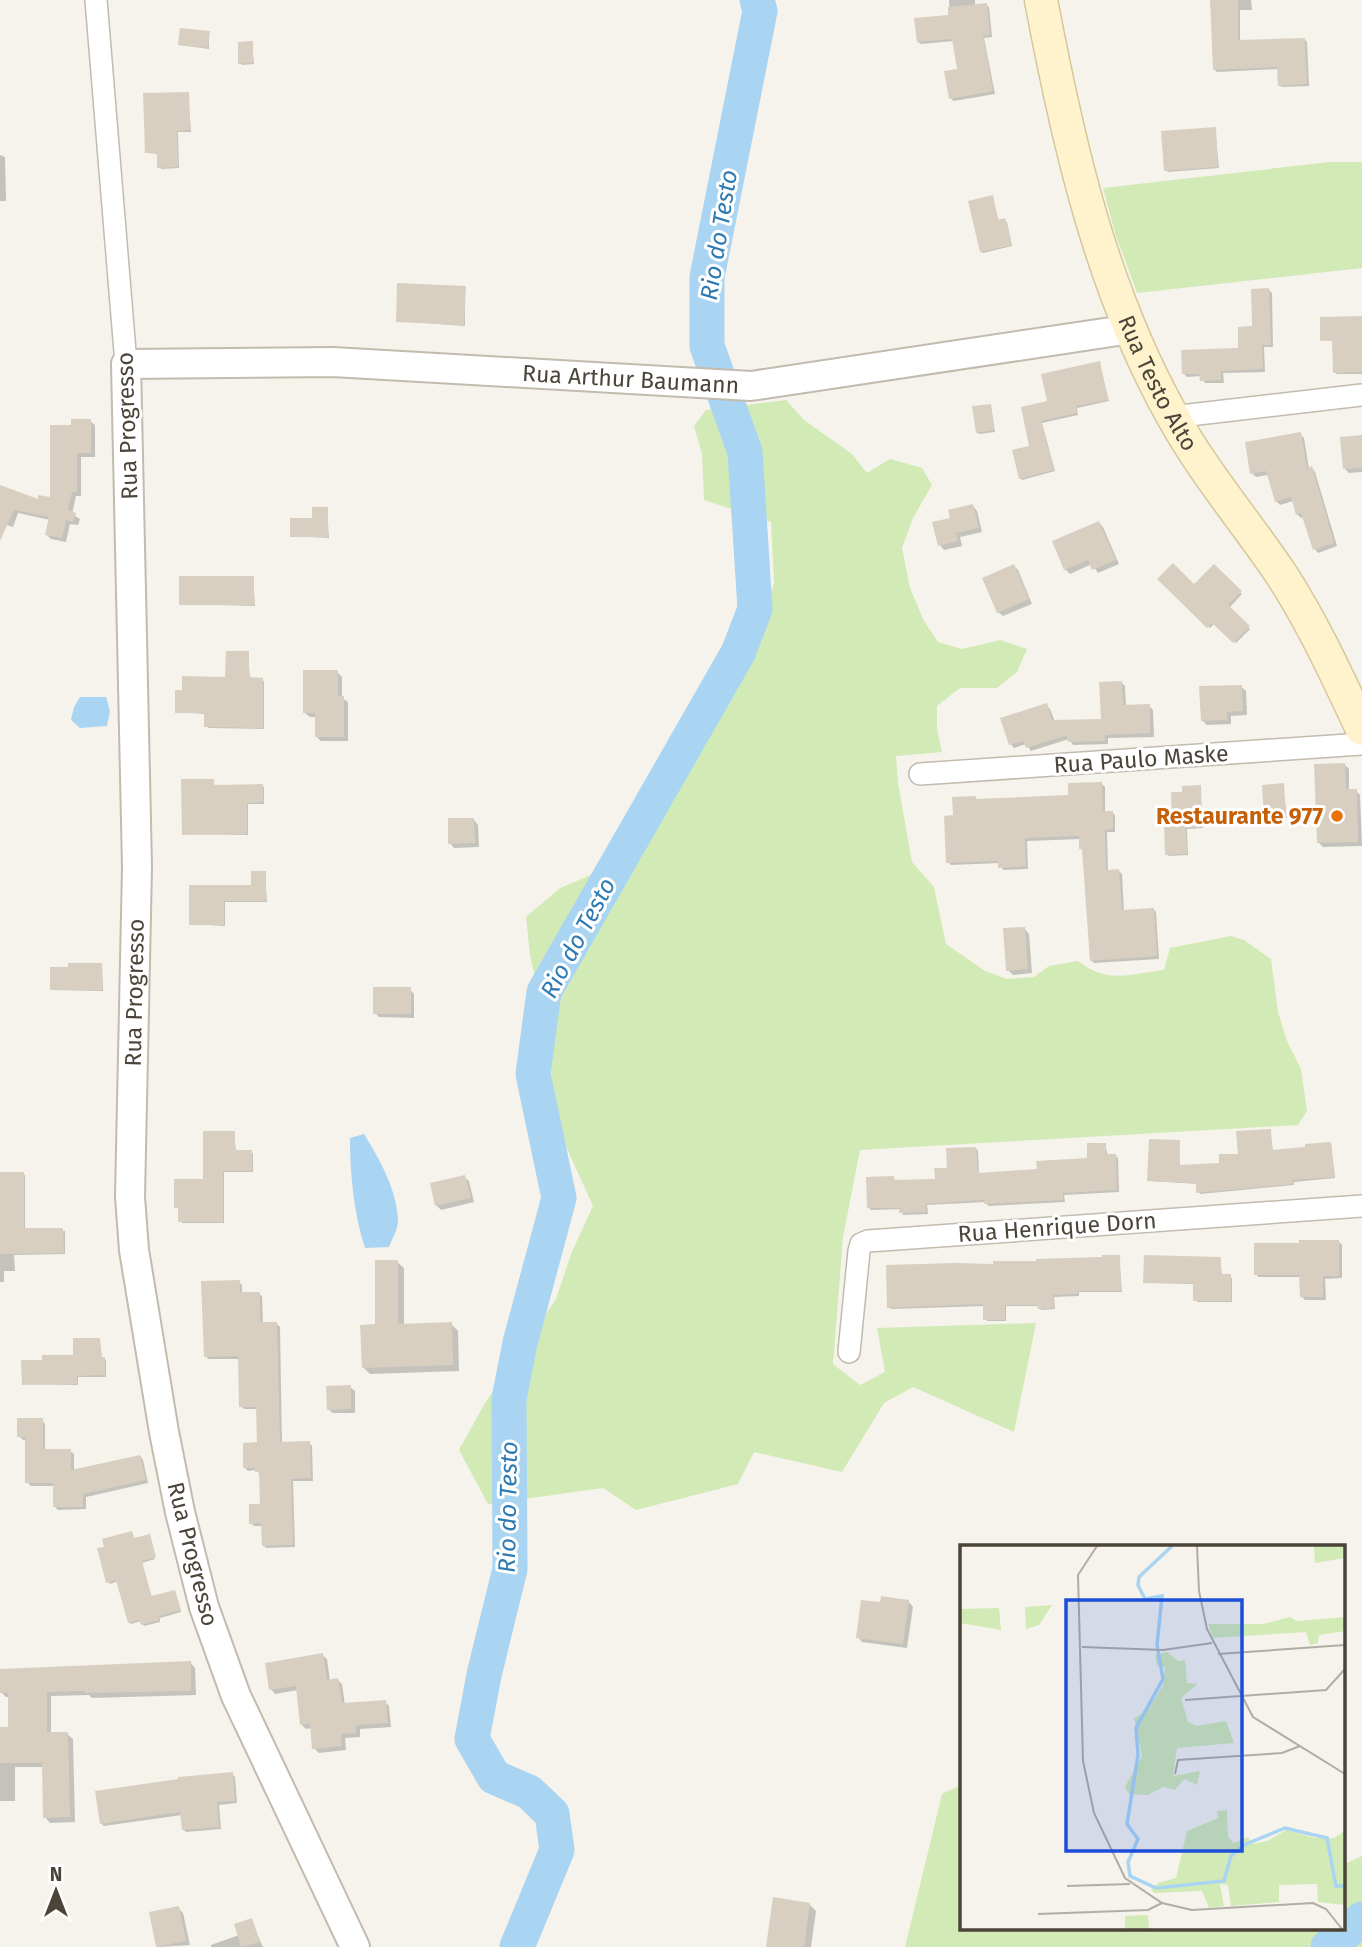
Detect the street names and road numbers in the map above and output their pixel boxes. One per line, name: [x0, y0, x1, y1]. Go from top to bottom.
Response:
street label: Rua Testo Alto: [1112, 311, 1204, 456]
street label: Rua Progresso: [110, 352, 144, 500]
street label: Rua Arthur Baumann: [521, 359, 740, 399]
street label: Rua Paulo Maske: [1053, 739, 1229, 779]
street label: Rua Progresso: [119, 918, 150, 1067]
street label: Rua Henrique Dorn: [957, 1206, 1157, 1248]
street label: Rua Progresso: [162, 1479, 224, 1629]

